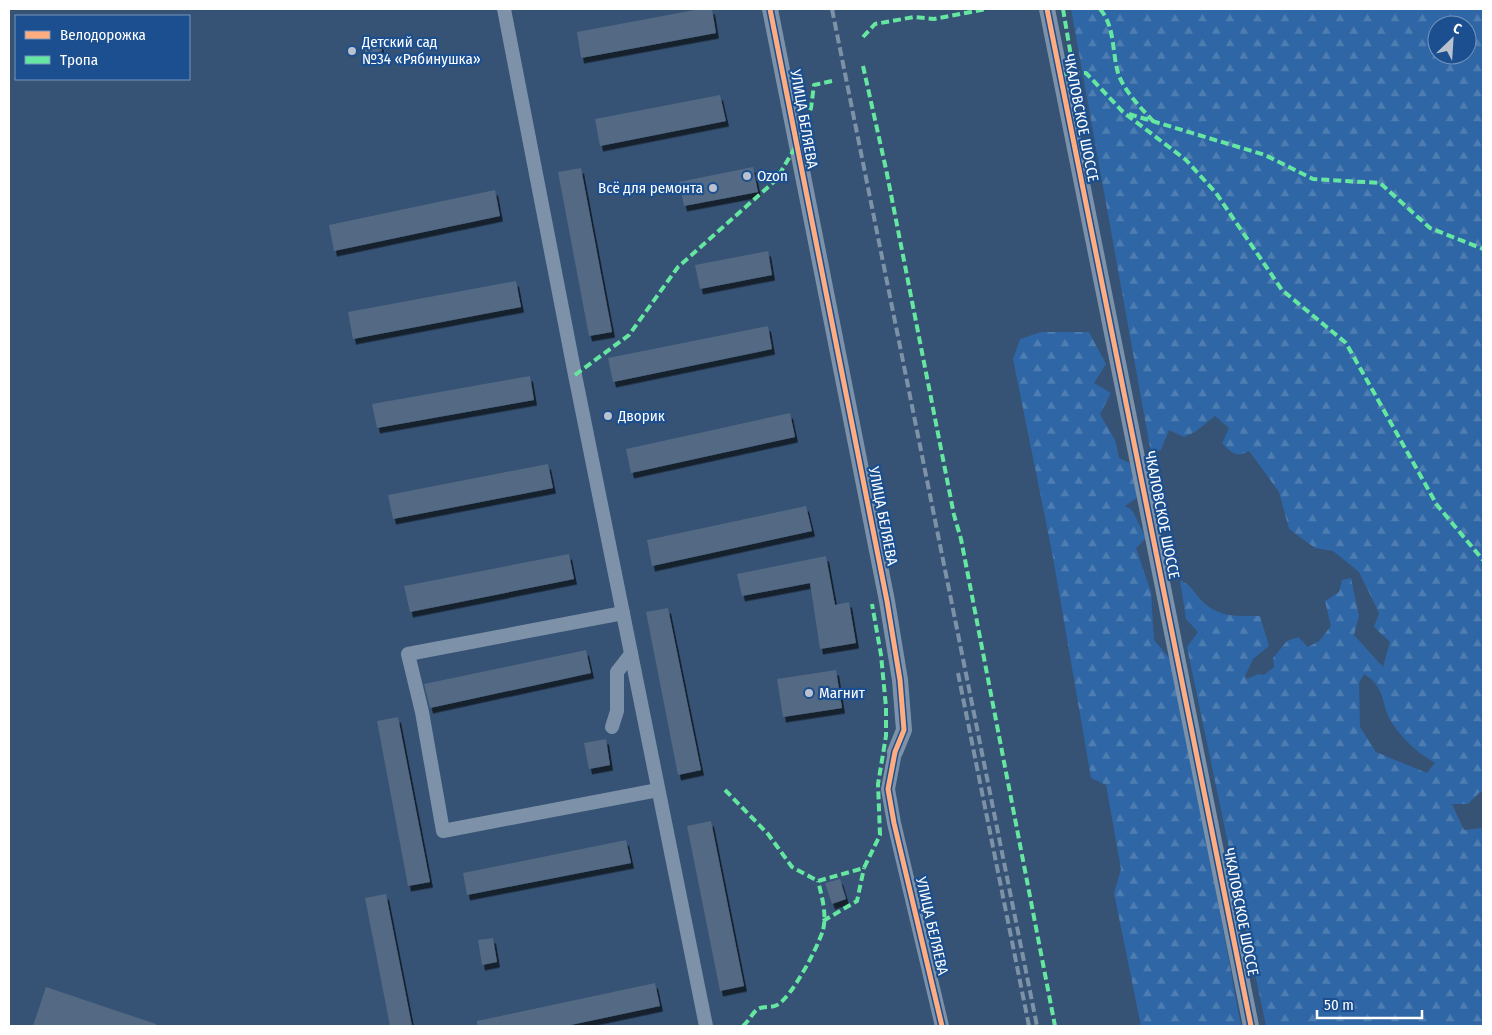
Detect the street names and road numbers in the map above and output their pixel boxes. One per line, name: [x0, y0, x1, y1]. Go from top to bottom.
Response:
street label: ЧКАЛОВСКОЕ ШОССЕ: [1060, 53, 1102, 183]
street label: УЛИЦА БЕЛЯЕВА: [786, 67, 822, 170]
street label: ЧКАЛОВСКОЕ ШОССЕ: [1141, 450, 1183, 580]
street label: УЛИЦА БЕЛЯЕВА: [864, 464, 901, 567]
street label: ЧКАЛОВСКОЕ ШОССЕ: [1220, 847, 1262, 977]
street label: УЛИЦА БЕЛЯЕВА: [912, 874, 952, 977]

